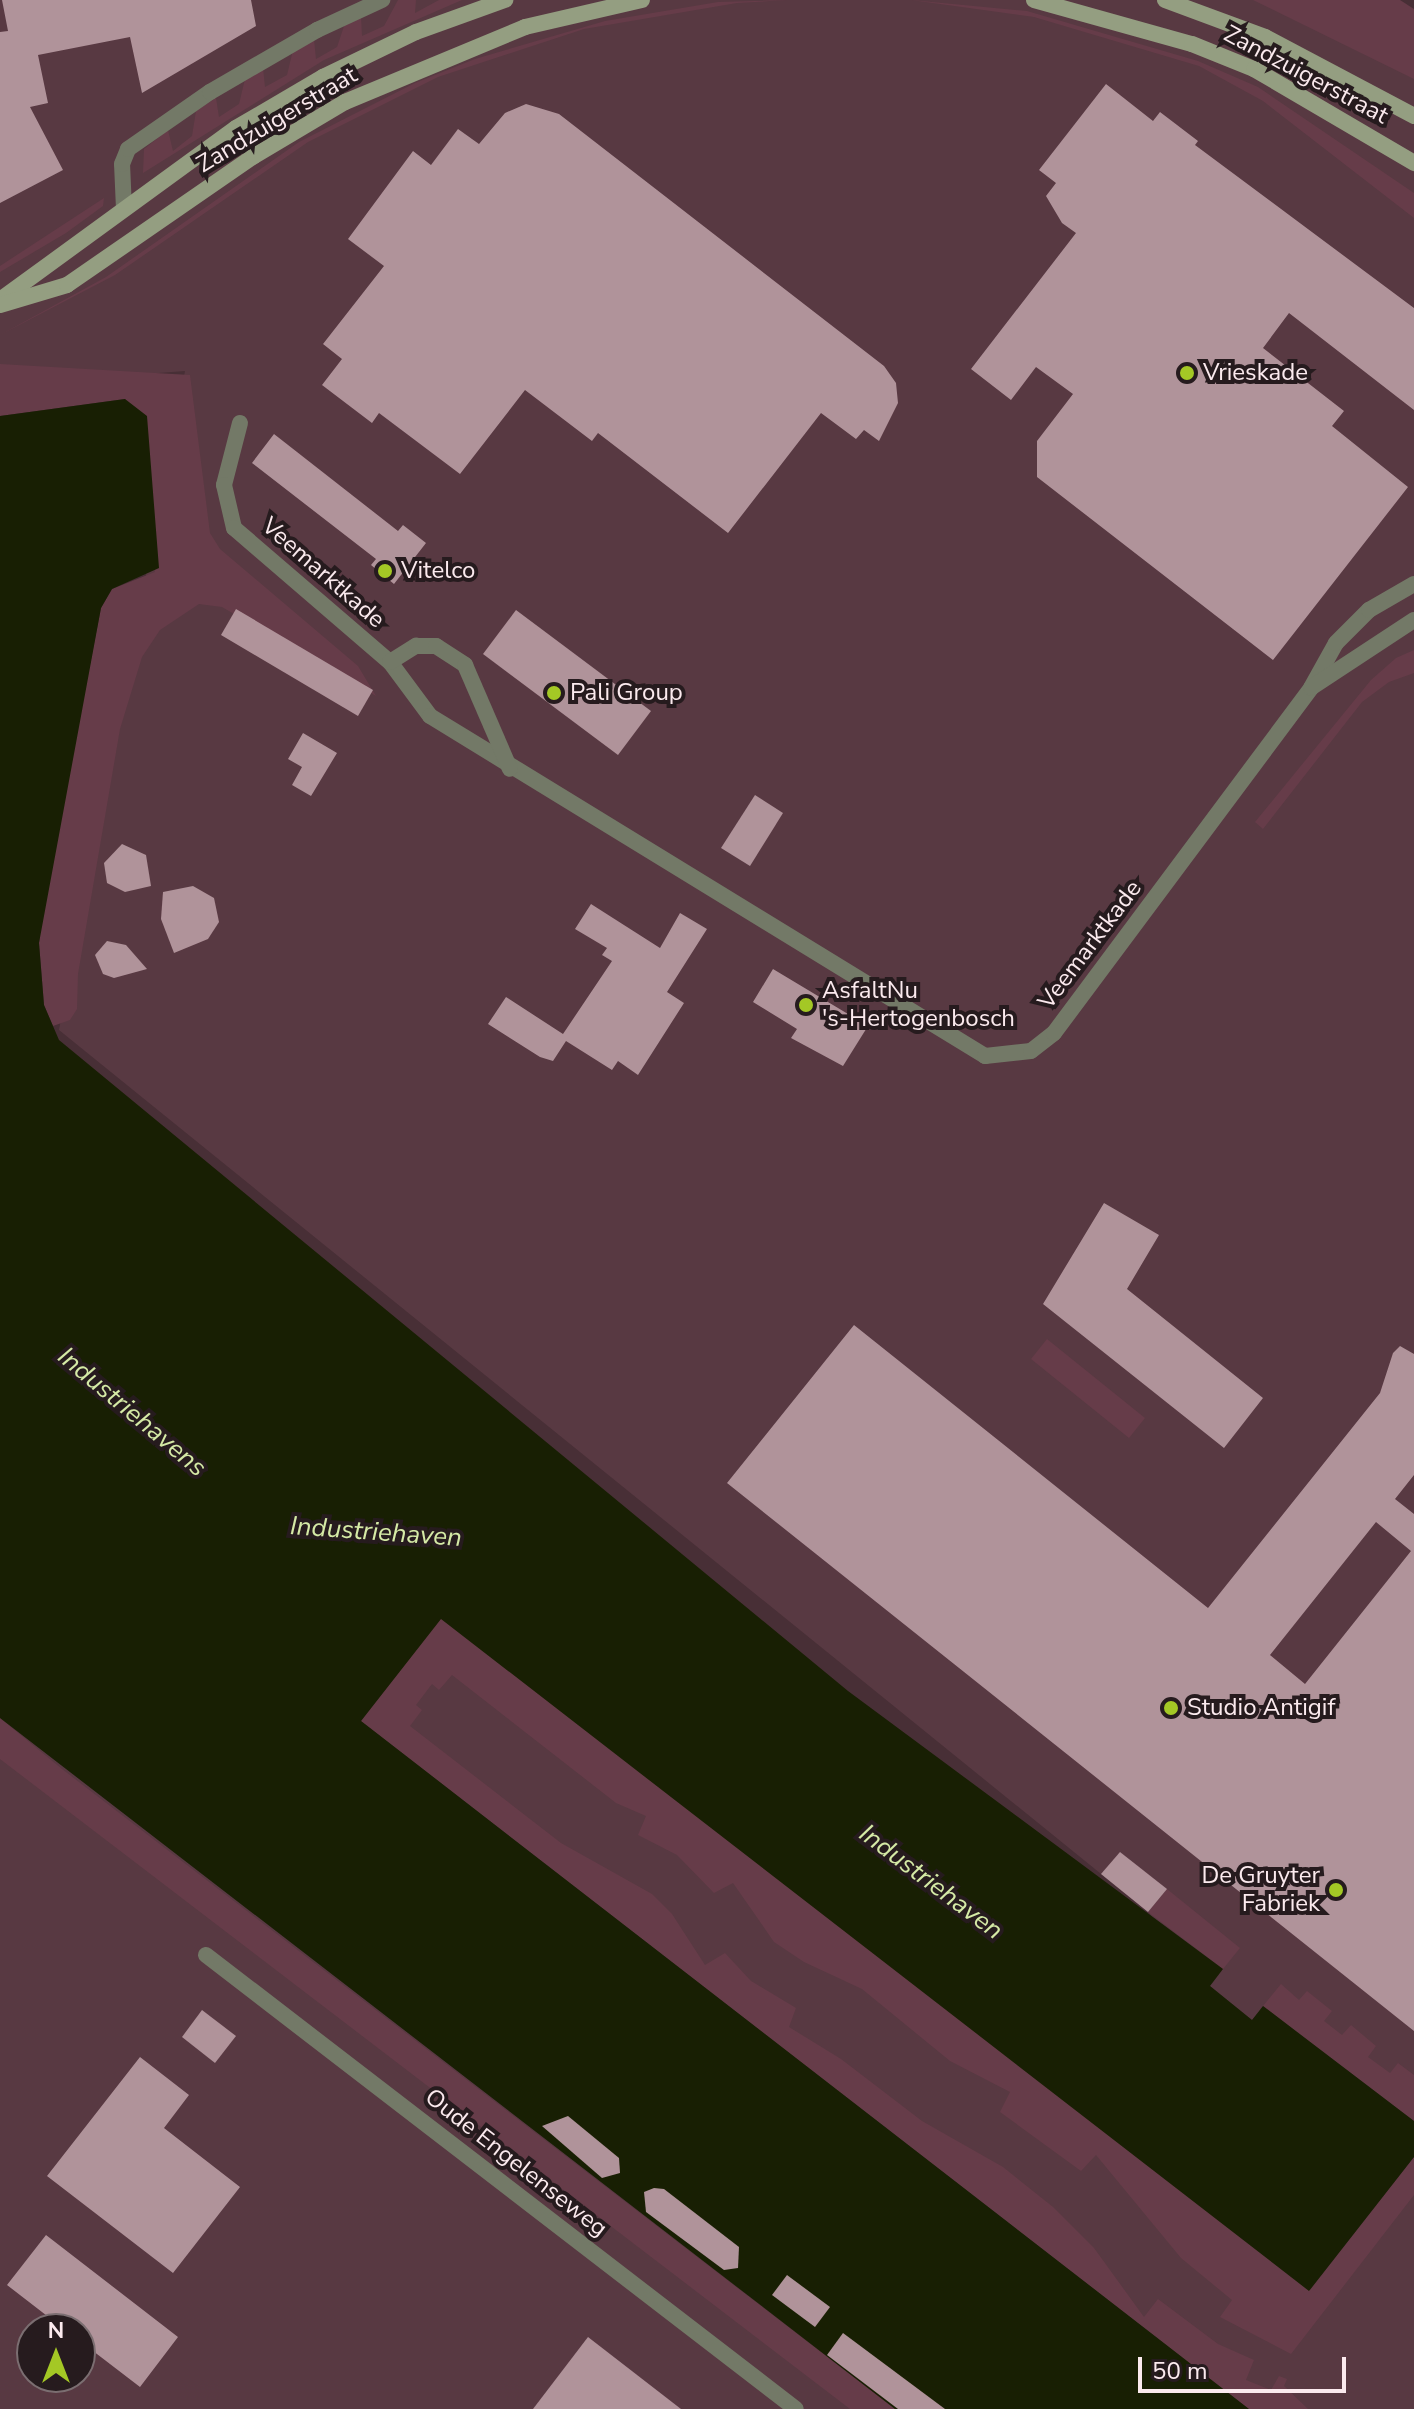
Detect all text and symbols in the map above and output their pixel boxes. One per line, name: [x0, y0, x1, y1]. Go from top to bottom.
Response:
street label: Zandzuigerstraat: [1219, 20, 1393, 130]
street label: Zandzuigerstraat: [192, 61, 362, 179]
place label: Vrieskade: [1203, 359, 1308, 387]
marker: Vrieskade: [1178, 364, 1196, 382]
street label: Veemarktkade: [255, 512, 391, 634]
place label: Vitelco: [401, 557, 475, 585]
marker: Vitelco: [376, 562, 394, 580]
place label: Pali Group: [570, 679, 683, 707]
marker: Pali Group: [545, 684, 563, 702]
street label: Veemarktkade: [1032, 875, 1148, 1015]
place label: AsfaltNu 's-Hertogenbosch: [822, 977, 1015, 1033]
marker: AsfaltNu 's-Hertogenbosch: [797, 996, 815, 1014]
water label: Industriehavens: [51, 1341, 213, 1483]
water label: Industriehaven: [289, 1510, 463, 1554]
place label: Studio Antigif: [1187, 1694, 1335, 1722]
marker: Studio Antigif: [1162, 1699, 1180, 1717]
water label: Industriehaven: [853, 1818, 1009, 1946]
place label: De Gruyter Fabriek: [1202, 1862, 1320, 1918]
marker: De Gruyter Fabriek: [1327, 1881, 1345, 1899]
street label: Oude Engelenseweg: [419, 2083, 613, 2243]
north arrow: [16, 2313, 96, 2393]
text: N: [48, 2316, 64, 2346]
scale bar: [1142, 2341, 1350, 2391]
text: 50 m: [1152, 2355, 1208, 2387]

